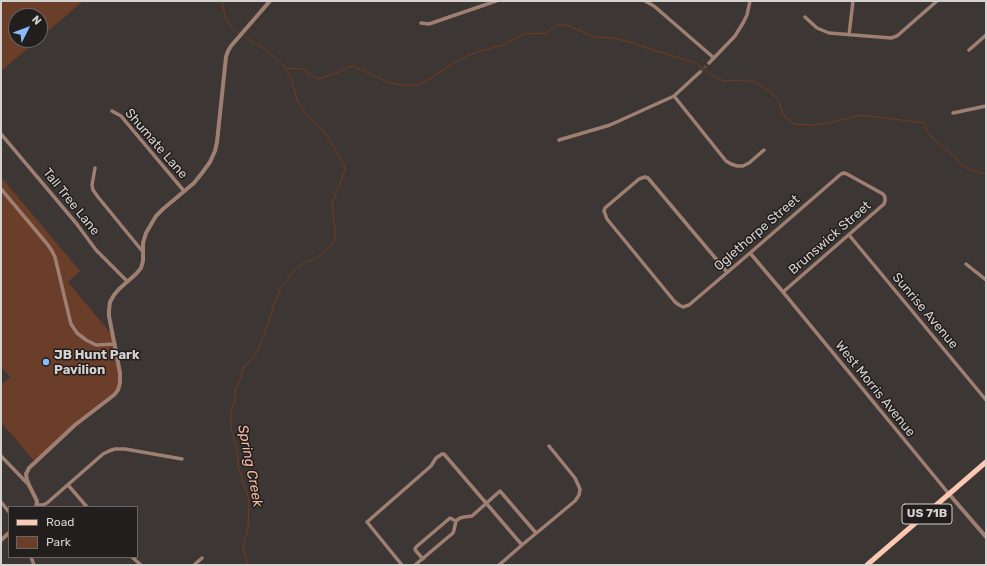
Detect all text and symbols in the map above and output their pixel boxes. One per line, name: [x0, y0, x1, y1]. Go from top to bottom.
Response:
north arrow: [8, 8, 48, 48]
text: N: [29, 13, 44, 28]
street label: Shumate Lane: [121, 106, 191, 182]
street label: Tall Tree Lane: [39, 165, 103, 239]
street label: Oglethorpe Street: [711, 192, 803, 274]
street label: Brunswick Street: [786, 198, 874, 278]
street label: Sunrise Avenue: [889, 270, 961, 352]
street label: West Morris Avenue: [832, 338, 918, 440]
place label: JB Hunt Park Pavilion: [54, 347, 140, 378]
marker: JB Hunt Park Pavilion: [41, 357, 51, 367]
water label: Spring Creek: [234, 423, 266, 509]
road number: US 71B: [902, 504, 952, 524]
legend: [8, 506, 138, 558]
text: Road: [46, 515, 74, 529]
text: Park: [46, 535, 71, 549]

